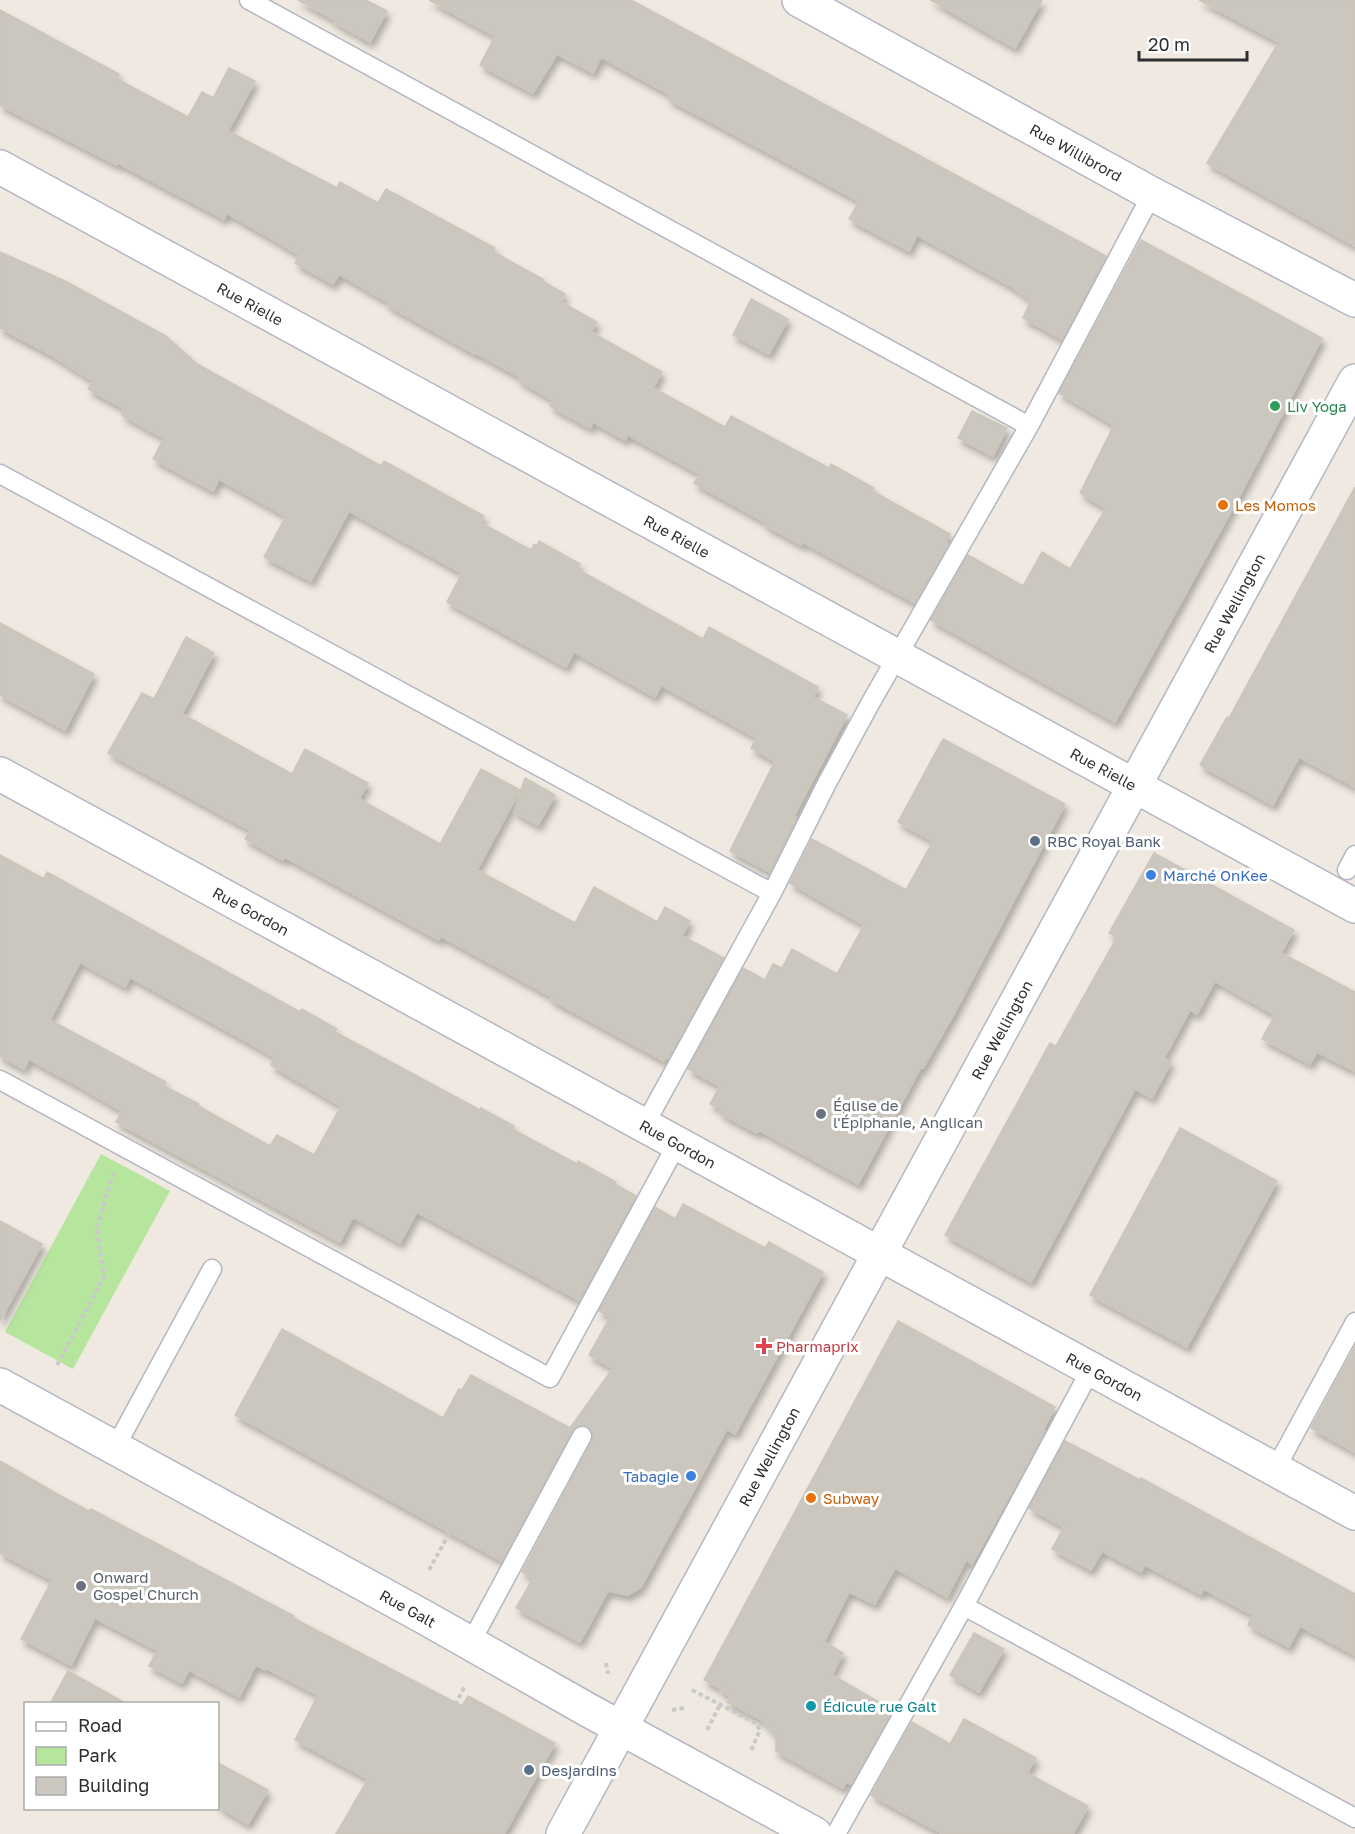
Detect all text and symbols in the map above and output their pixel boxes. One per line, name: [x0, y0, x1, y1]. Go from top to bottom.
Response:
scale bar: [1139, 24, 1247, 62]
text: 20 m: [1148, 33, 1190, 55]
street label: Rue Willibrord: [1027, 120, 1125, 185]
street label: Rue Rielle: [214, 278, 287, 329]
place label: Liv Yoga: [1287, 397, 1347, 415]
marker: Liv Yoga: [1268, 399, 1282, 413]
place label: Les Momos: [1235, 496, 1316, 514]
marker: Les Momos: [1216, 498, 1230, 512]
street label: Rue Rielle: [641, 511, 713, 562]
street label: Rue Wellington: [1200, 550, 1268, 656]
street label: Rue Rielle: [1067, 744, 1140, 794]
place label: RBC Royal Bank: [1047, 832, 1162, 850]
marker: RBC Royal Bank: [1028, 834, 1042, 848]
place label: Marché OnKee: [1163, 866, 1268, 884]
marker: Marché OnKee: [1144, 868, 1158, 882]
street label: Rue Gordon: [210, 883, 292, 939]
street label: Rue Wellington: [967, 977, 1036, 1082]
place label: Église de l'Épiphanie, Anglican: [833, 1096, 983, 1131]
marker: Église de l'Épiphanie, Anglican: [814, 1107, 828, 1121]
street label: Rue Gordon: [636, 1116, 719, 1172]
place label: Pharmaprix: [776, 1337, 858, 1355]
marker: Pharmaprix: [757, 1339, 771, 1353]
street label: Rue Gordon: [1063, 1348, 1146, 1404]
street label: Rue Wellington: [734, 1404, 803, 1509]
place label: Tabagie: [623, 1467, 679, 1485]
marker: Tabagie: [684, 1469, 698, 1483]
place label: Subway: [823, 1489, 880, 1507]
marker: Subway: [804, 1491, 818, 1505]
place label: Onward Gospel Church: [93, 1568, 199, 1603]
marker: Onward Gospel Church: [74, 1579, 88, 1593]
street label: Rue Galt: [377, 1586, 439, 1631]
place label: Édicule rue Galt: [823, 1697, 937, 1715]
marker: Édicule rue Galt: [804, 1699, 818, 1713]
legend: [24, 1702, 219, 1810]
text: Road: [78, 1714, 122, 1736]
text: Park: [78, 1744, 117, 1766]
place label: Desjardins: [541, 1761, 617, 1779]
marker: Desjardins: [522, 1763, 536, 1777]
text: Building: [78, 1774, 149, 1796]

